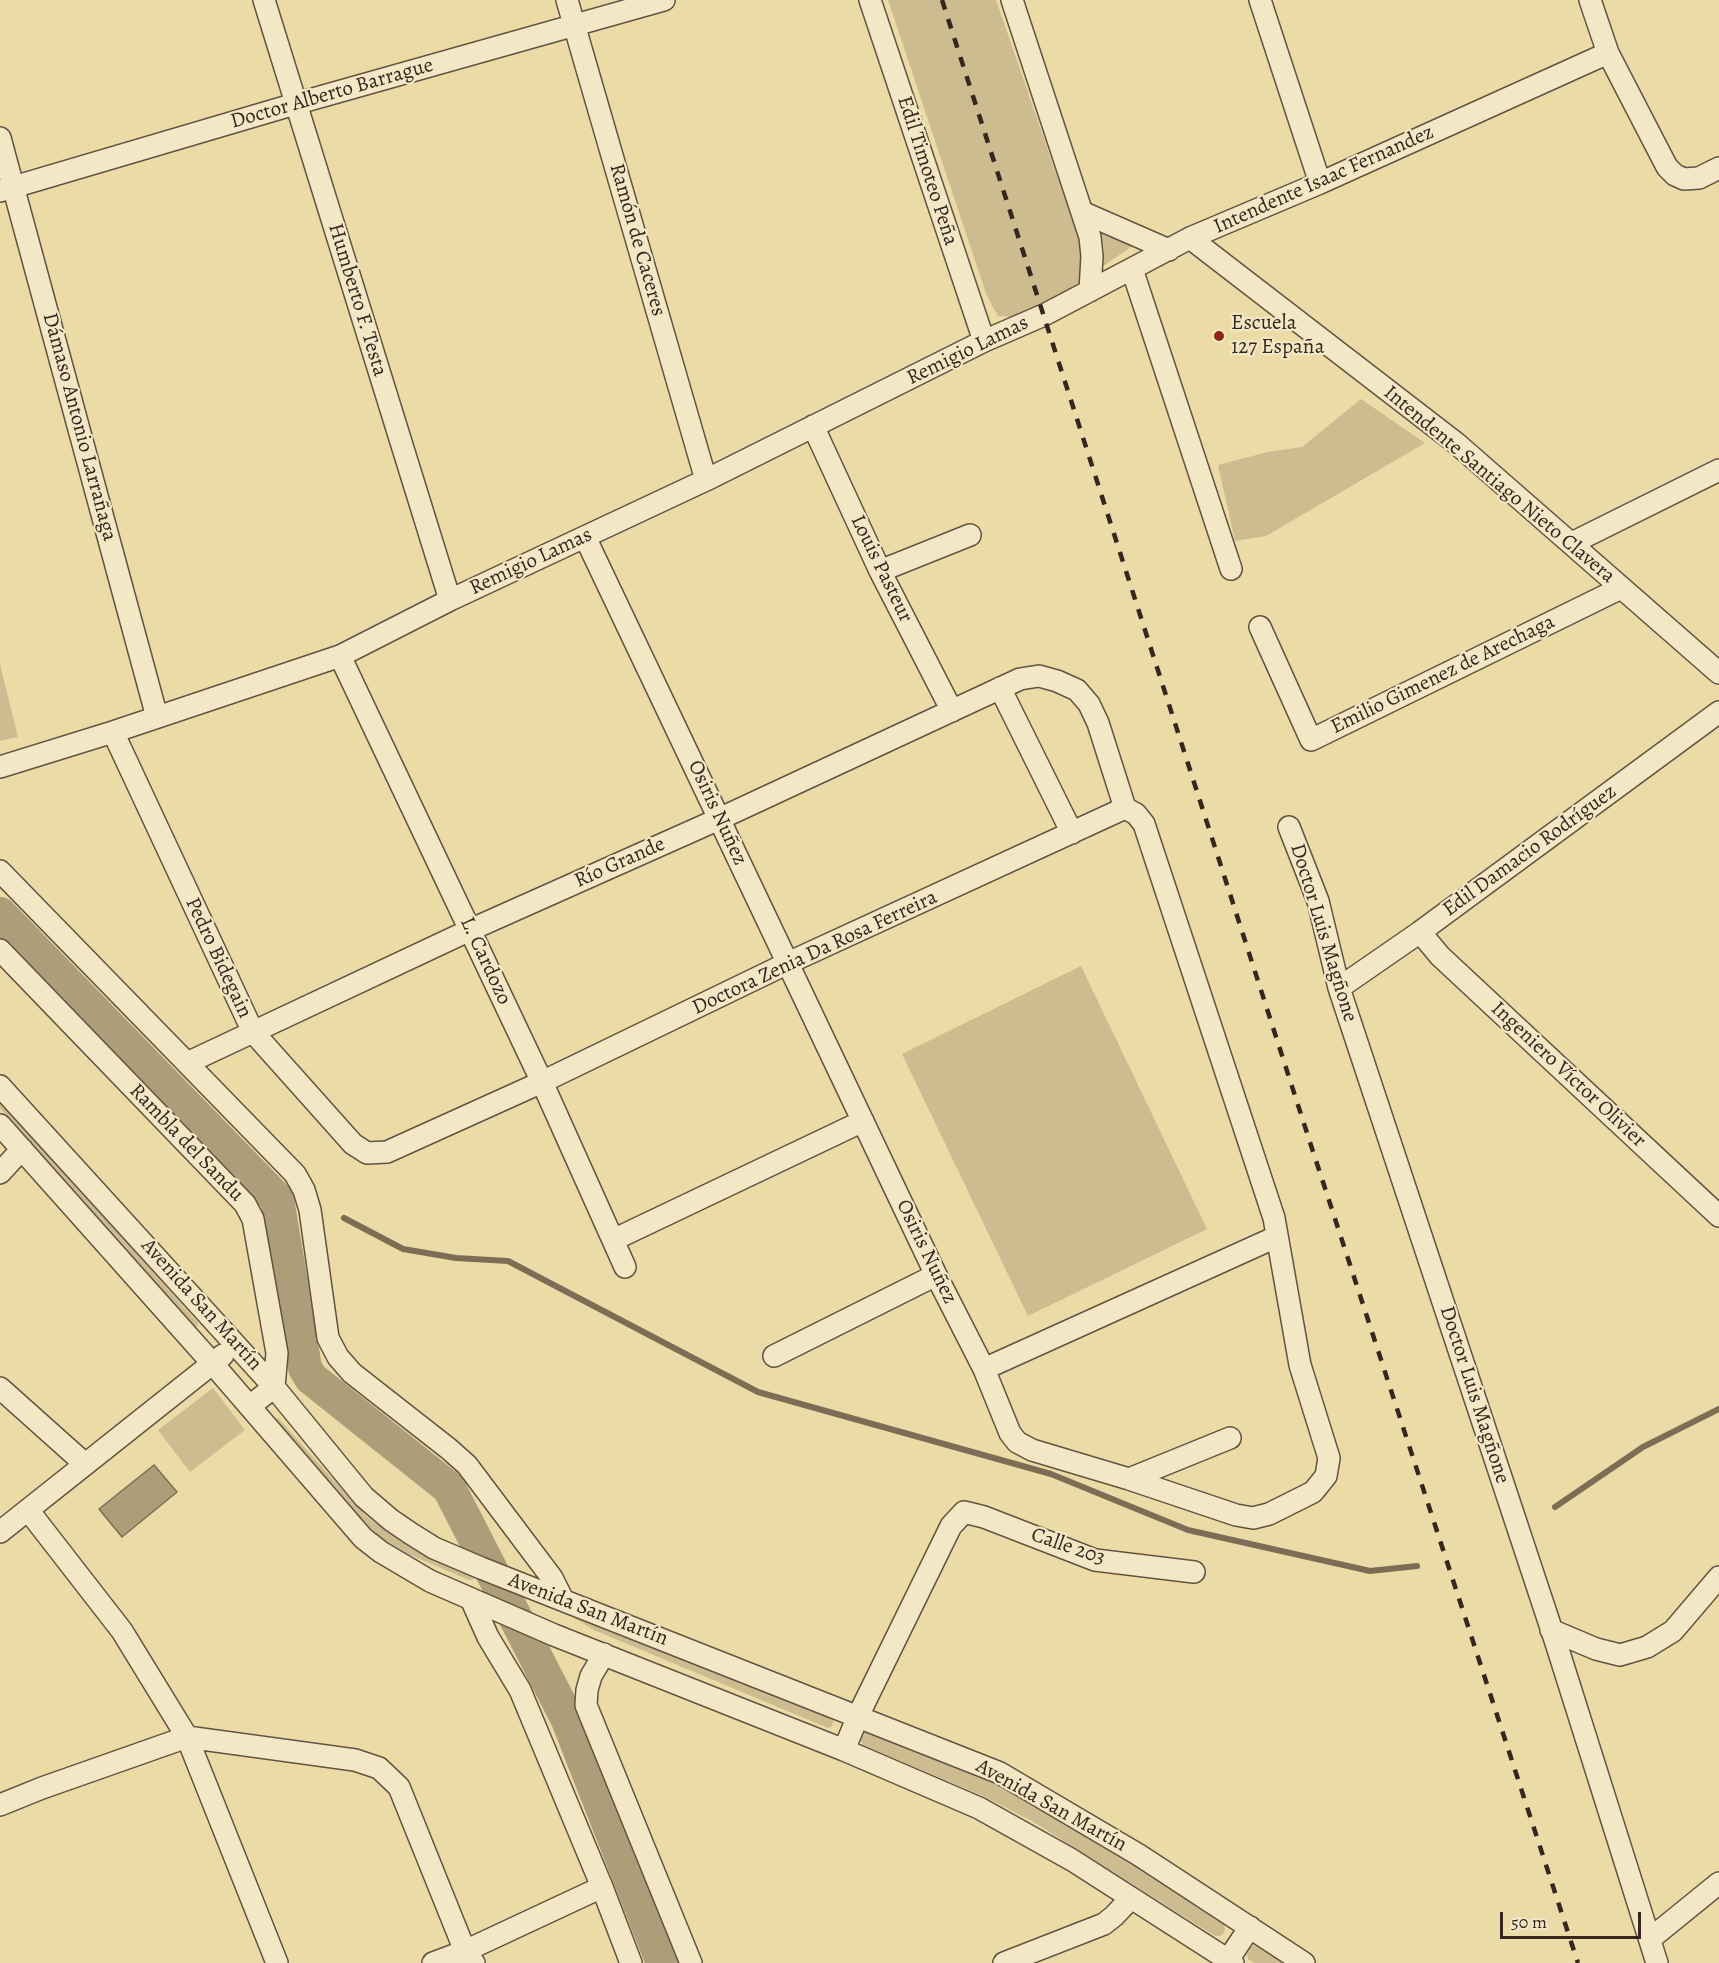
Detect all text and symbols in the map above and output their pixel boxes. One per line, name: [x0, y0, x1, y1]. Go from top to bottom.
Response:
street label: Doctor Alberto Barrague: [228, 53, 436, 135]
street label: Edil Timoteo Peña: [891, 93, 963, 249]
street label: Intendente Isaac Fernandez: [1210, 120, 1438, 240]
street label: Ramón de Caceres: [603, 161, 671, 319]
street label: Humberto F. Testa: [322, 221, 392, 379]
street label: Dámaso Antonio Larrañaga: [36, 310, 122, 544]
street label: Remigio Lamas: [903, 311, 1033, 391]
place label: Escuela 127 España: [1231, 311, 1324, 361]
marker: Escuela 127 España: [1212, 329, 1226, 343]
street label: Intendente Santiago Nieto Clavera: [1378, 381, 1620, 589]
street label: Louis Pasteur: [844, 511, 918, 627]
street label: Remigio Lamas: [466, 523, 596, 601]
street label: Emilio Gimenez de Arechaga: [1327, 610, 1559, 740]
street label: Osiris Nuñez: [682, 757, 752, 869]
street label: Edil Damacio Rodríguez: [1438, 780, 1622, 922]
street label: Río Grande: [571, 832, 669, 894]
street label: Doctor Luis Magñone: [1284, 841, 1362, 1025]
street label: Doctora Zenia Da Rosa Ferreira: [689, 885, 941, 1021]
street label: Pedro Bidegain: [179, 894, 257, 1022]
street label: L. Cardozo: [454, 913, 516, 1009]
street label: Ingeniero Víctor Olivier: [1485, 997, 1651, 1153]
street label: Rambla del Sandu: [123, 1079, 249, 1207]
street label: Osiris Nuñez: [890, 1196, 962, 1308]
street label: Avenida San Martín: [135, 1234, 267, 1376]
street label: Doctor Luis Magñone: [1433, 1303, 1515, 1487]
street label: Calle 203: [1028, 1523, 1108, 1571]
street label: Avenida San Martín: [505, 1568, 671, 1652]
street label: Avenida San Martín: [971, 1754, 1131, 1858]
scale bar: [1503, 1900, 1644, 1938]
text: 50 m: [1511, 1910, 1547, 1934]

